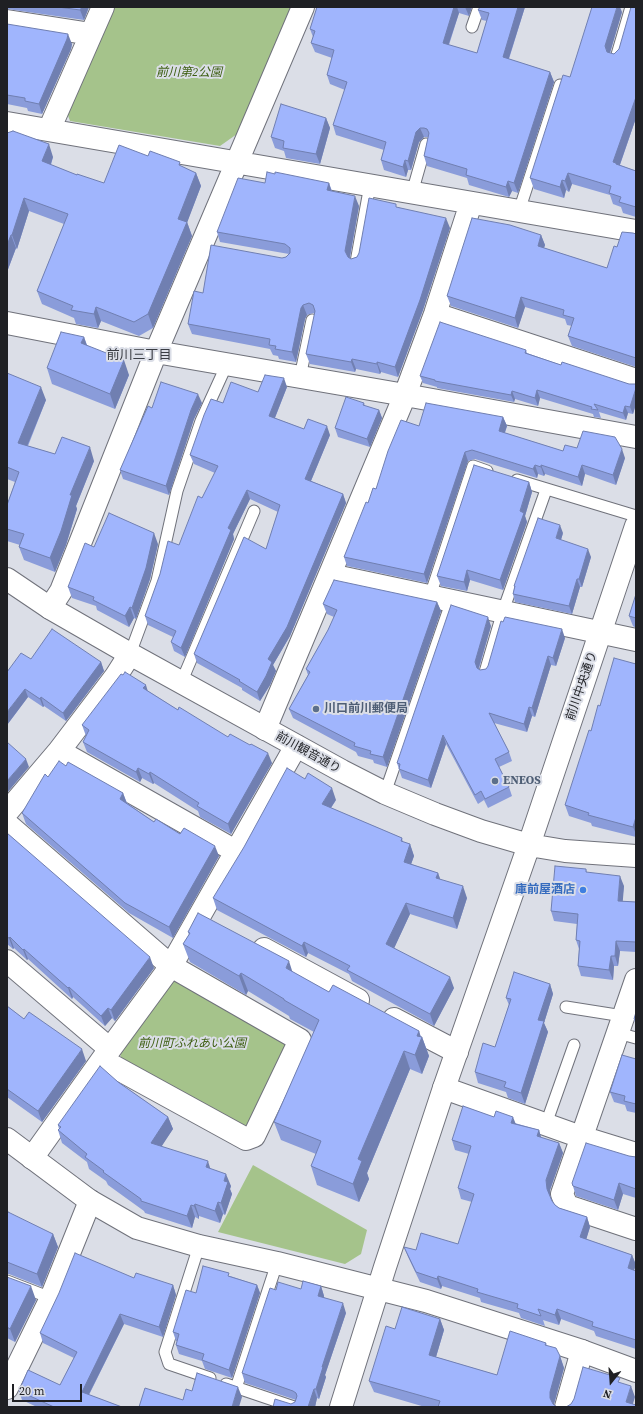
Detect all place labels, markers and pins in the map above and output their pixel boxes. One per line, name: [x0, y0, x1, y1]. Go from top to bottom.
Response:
place label: 川口前川郵便局: [324, 702, 408, 716]
marker: 川口前川郵便局: [311, 704, 321, 714]
place label: ENEOS: [503, 774, 541, 788]
marker: ENEOS: [490, 776, 500, 786]
place label: 庫前屋酒店: [515, 883, 575, 897]
marker: 庫前屋酒店: [578, 885, 588, 895]

